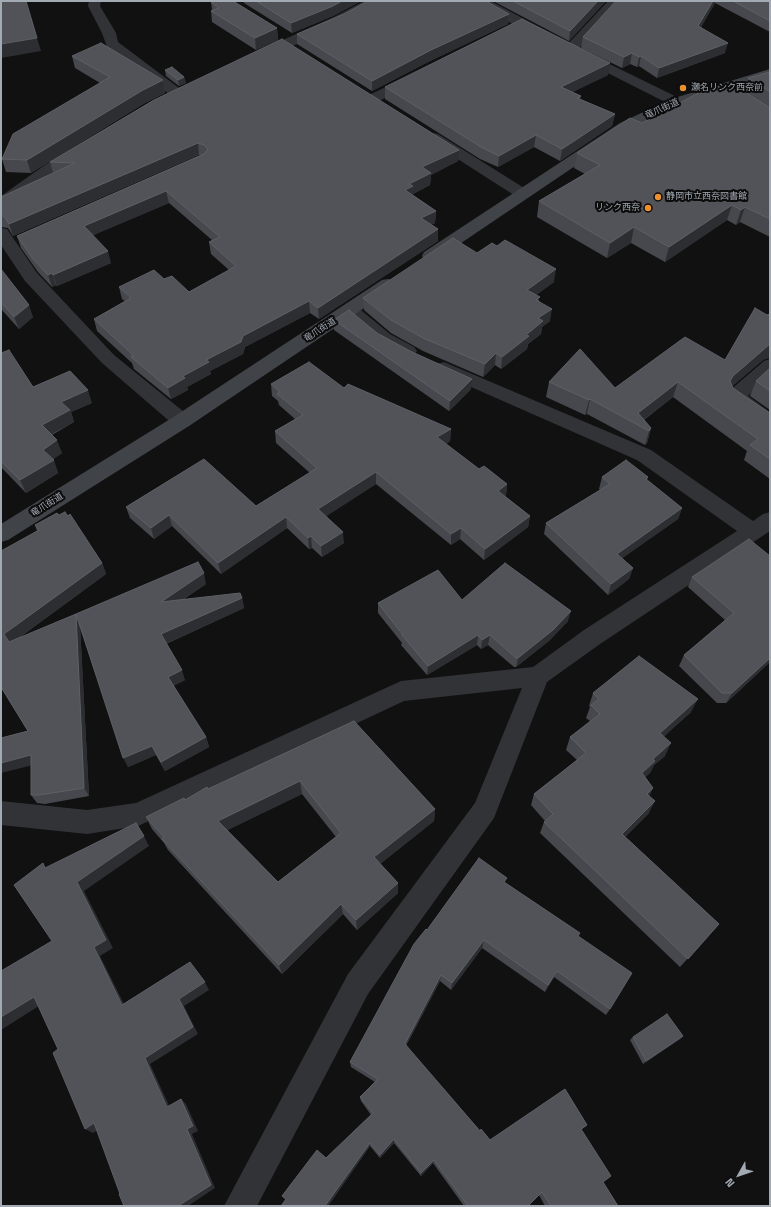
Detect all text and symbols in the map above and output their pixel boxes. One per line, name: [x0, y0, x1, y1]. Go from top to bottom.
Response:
marker: 瀬名リンク西奈前: [678, 83, 688, 93]
place label: 瀬名リンク西奈前: [691, 83, 763, 93]
street label: 竜爪街道: [643, 97, 681, 121]
marker: 静岡市立西奈図書館: [653, 192, 663, 202]
place label: 静岡市立西奈図書館: [666, 192, 747, 202]
place label: リンク西奈: [595, 203, 640, 213]
marker: リンク西奈: [643, 203, 653, 213]
street label: 竜爪街道: [302, 316, 338, 344]
street label: 竜爪街道: [29, 491, 65, 519]
north arrow: [719, 1155, 759, 1195]
text: N: [722, 1175, 738, 1190]

